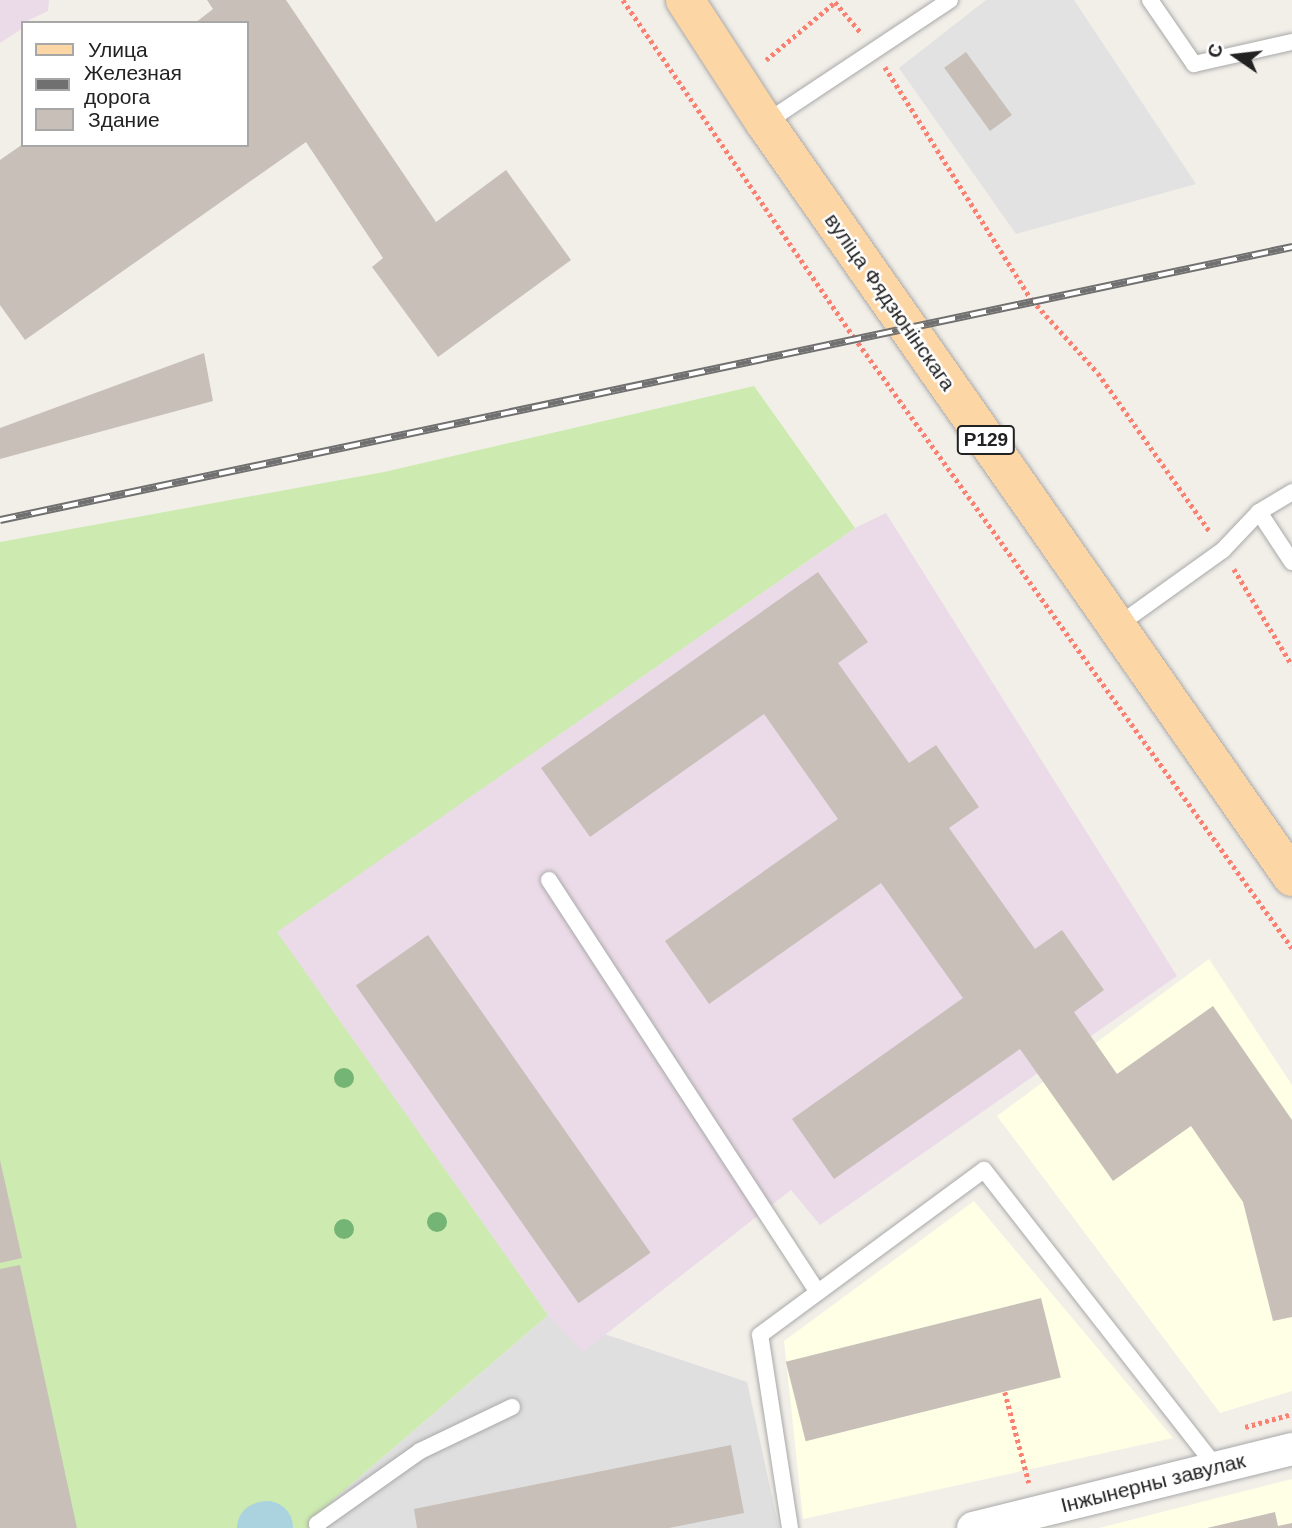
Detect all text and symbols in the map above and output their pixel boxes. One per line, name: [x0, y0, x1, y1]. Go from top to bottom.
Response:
legend: [21, 21, 248, 147]
north arrow: [1201, 21, 1271, 91]
text: Улица: [88, 38, 148, 61]
text: С: [1203, 42, 1227, 60]
text: Железная дорога: [84, 61, 182, 108]
text: Здание: [88, 108, 160, 131]
street label: вуліца Фядзюнінскага: [819, 208, 961, 396]
road number: Р129: [956, 424, 1016, 456]
street label: Інжынерны завулак: [1058, 1448, 1248, 1518]

